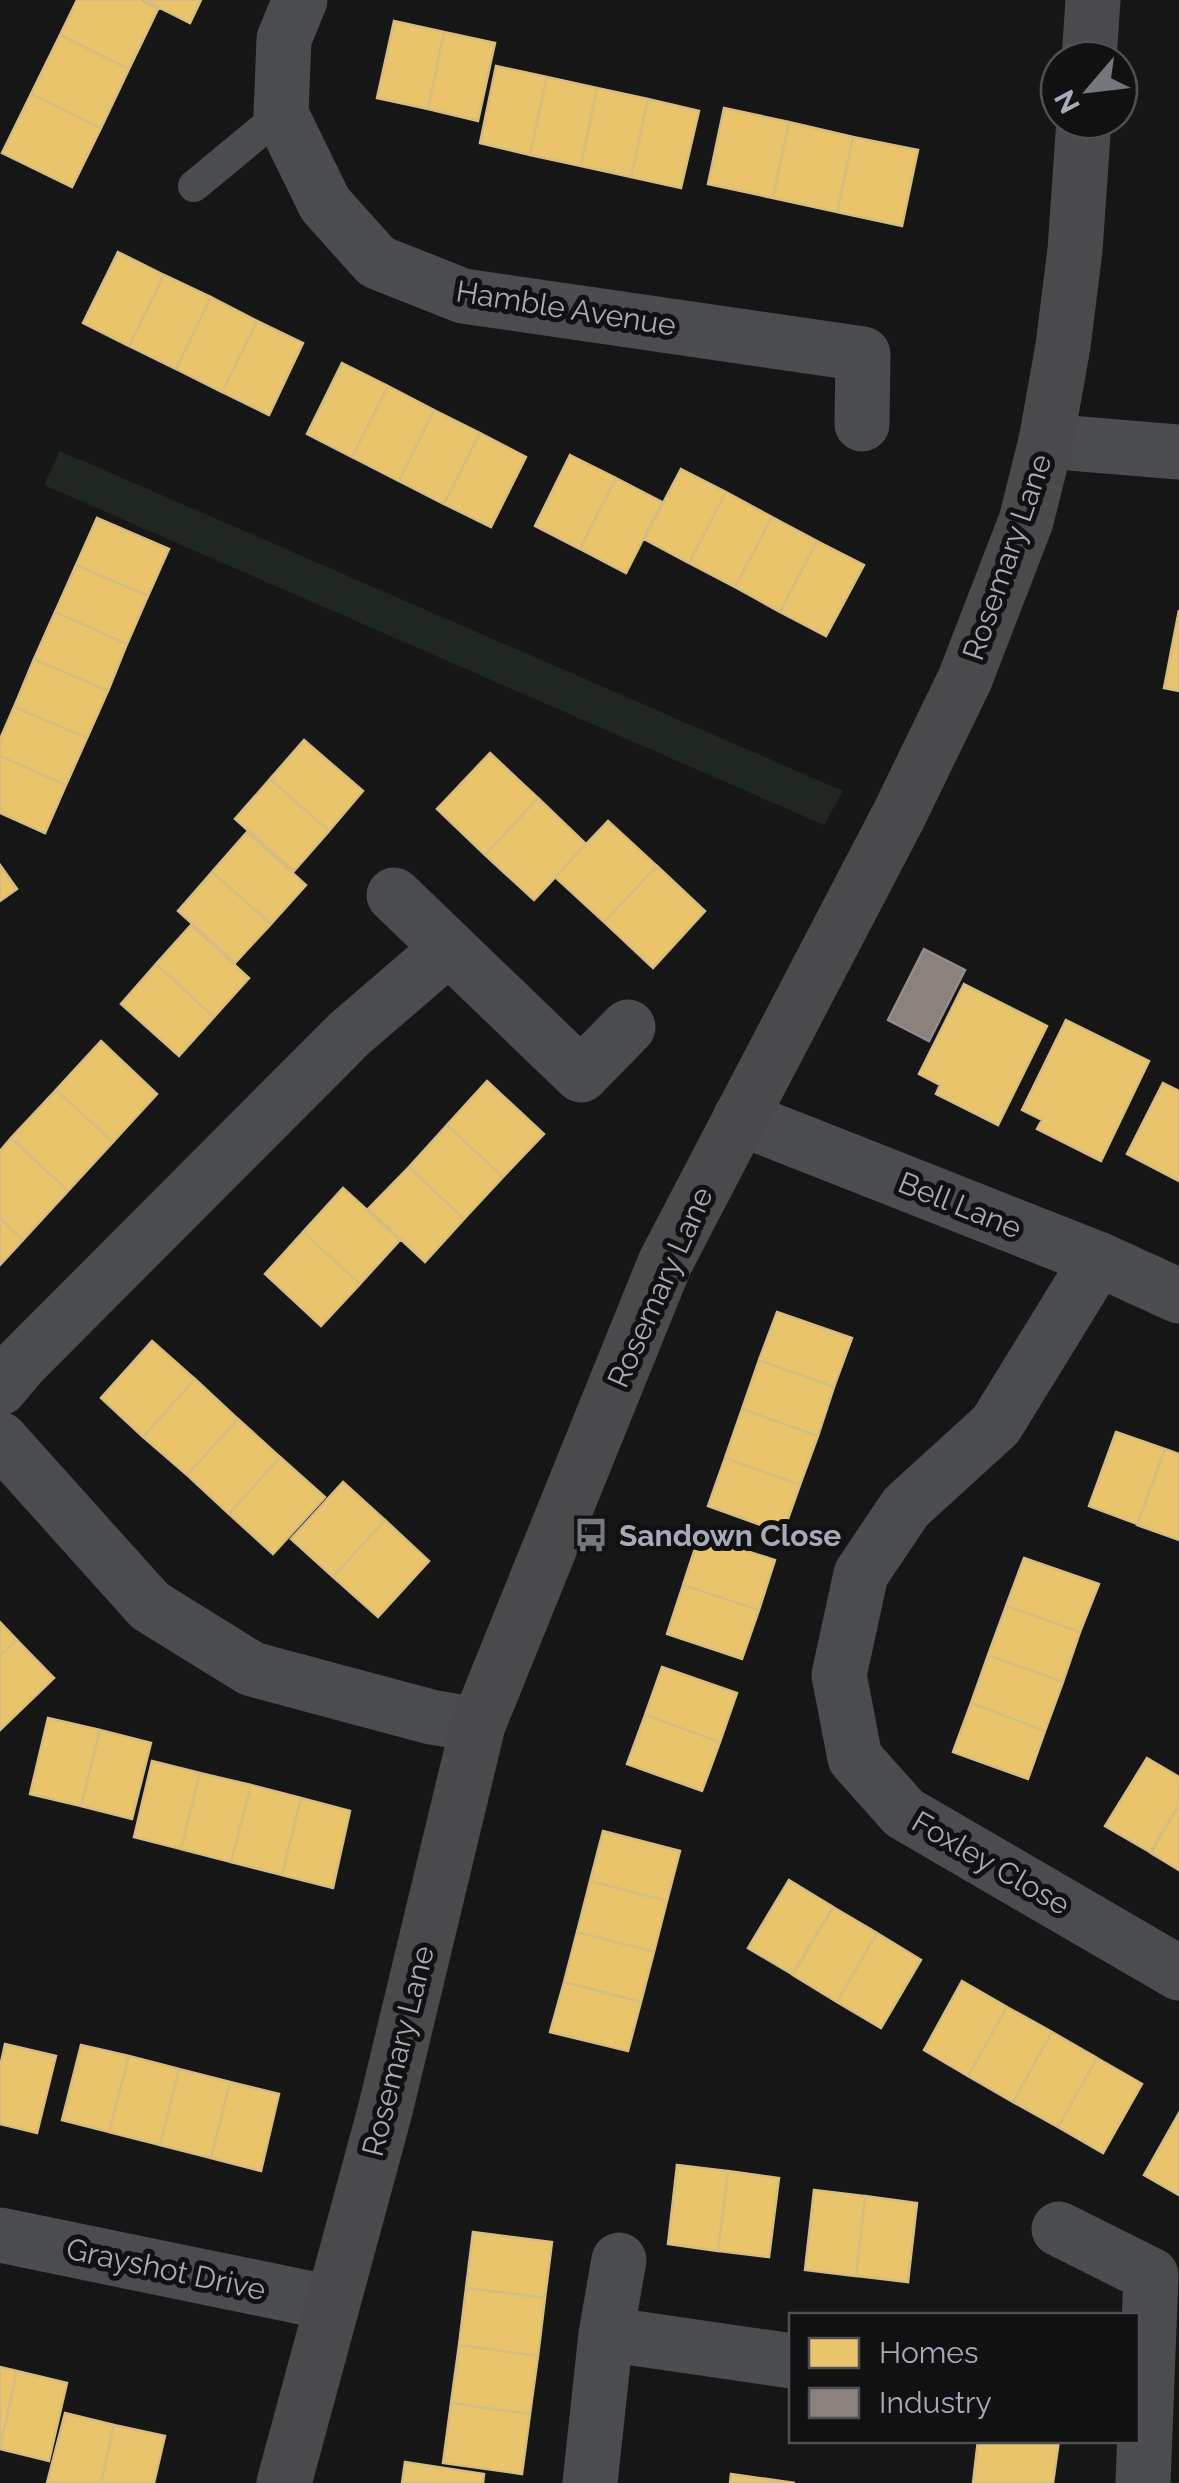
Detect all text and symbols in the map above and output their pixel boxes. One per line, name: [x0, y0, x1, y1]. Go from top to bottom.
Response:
north arrow: [1039, 40, 1139, 140]
text: N: [1048, 84, 1087, 119]
street label: Hamble Avenue: [454, 273, 678, 343]
street label: Rosemary Lane: [955, 449, 1059, 665]
street label: Bell Lane: [893, 1165, 1027, 1245]
street label: Rosemary Lane: [600, 1181, 720, 1393]
bus stop icon: Sandown Close: [572, 1516, 610, 1554]
place label: Sandown Close: [619, 1518, 841, 1553]
street label: Foxley Close: [906, 1804, 1076, 1922]
street label: Rosemary Lane: [355, 1942, 441, 2160]
street label: Grayshot Drive: [63, 2231, 269, 2307]
legend: [789, 2313, 1139, 2443]
text: Homes: [879, 2335, 978, 2370]
text: Industry: [879, 2385, 992, 2420]

